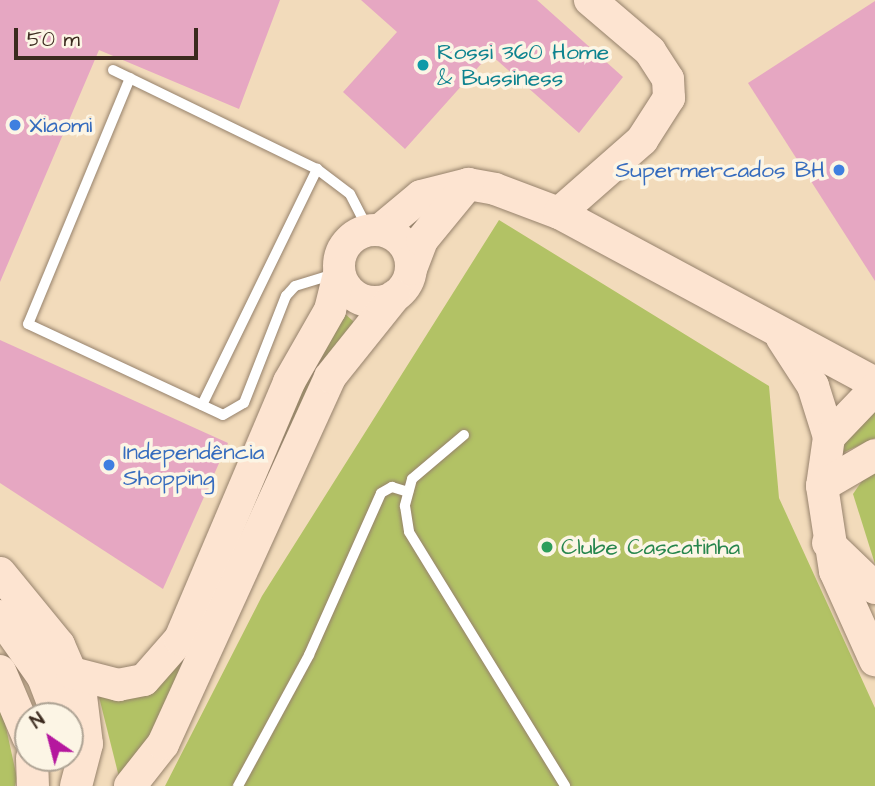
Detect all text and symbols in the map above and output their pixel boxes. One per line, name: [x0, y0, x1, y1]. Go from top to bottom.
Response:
scale bar: [18, 14, 201, 58]
text: 50 m: [27, 25, 80, 54]
place label: Rossi 360 Home & Bussiness: [437, 38, 609, 92]
marker: Rossi 360 Home & Bussiness: [415, 57, 431, 73]
place label: Xiaomi: [29, 111, 92, 139]
marker: Xiaomi: [7, 117, 23, 133]
place label: Supermercados BH: [616, 156, 825, 184]
marker: Supermercados BH: [831, 162, 847, 178]
place label: Independência Shopping: [123, 438, 264, 492]
marker: Independência Shopping: [101, 457, 117, 473]
place label: Clube Cascatinha: [561, 533, 740, 561]
marker: Clube Cascatinha: [539, 539, 555, 555]
north arrow: [14, 702, 84, 772]
text: N: [25, 707, 50, 736]

